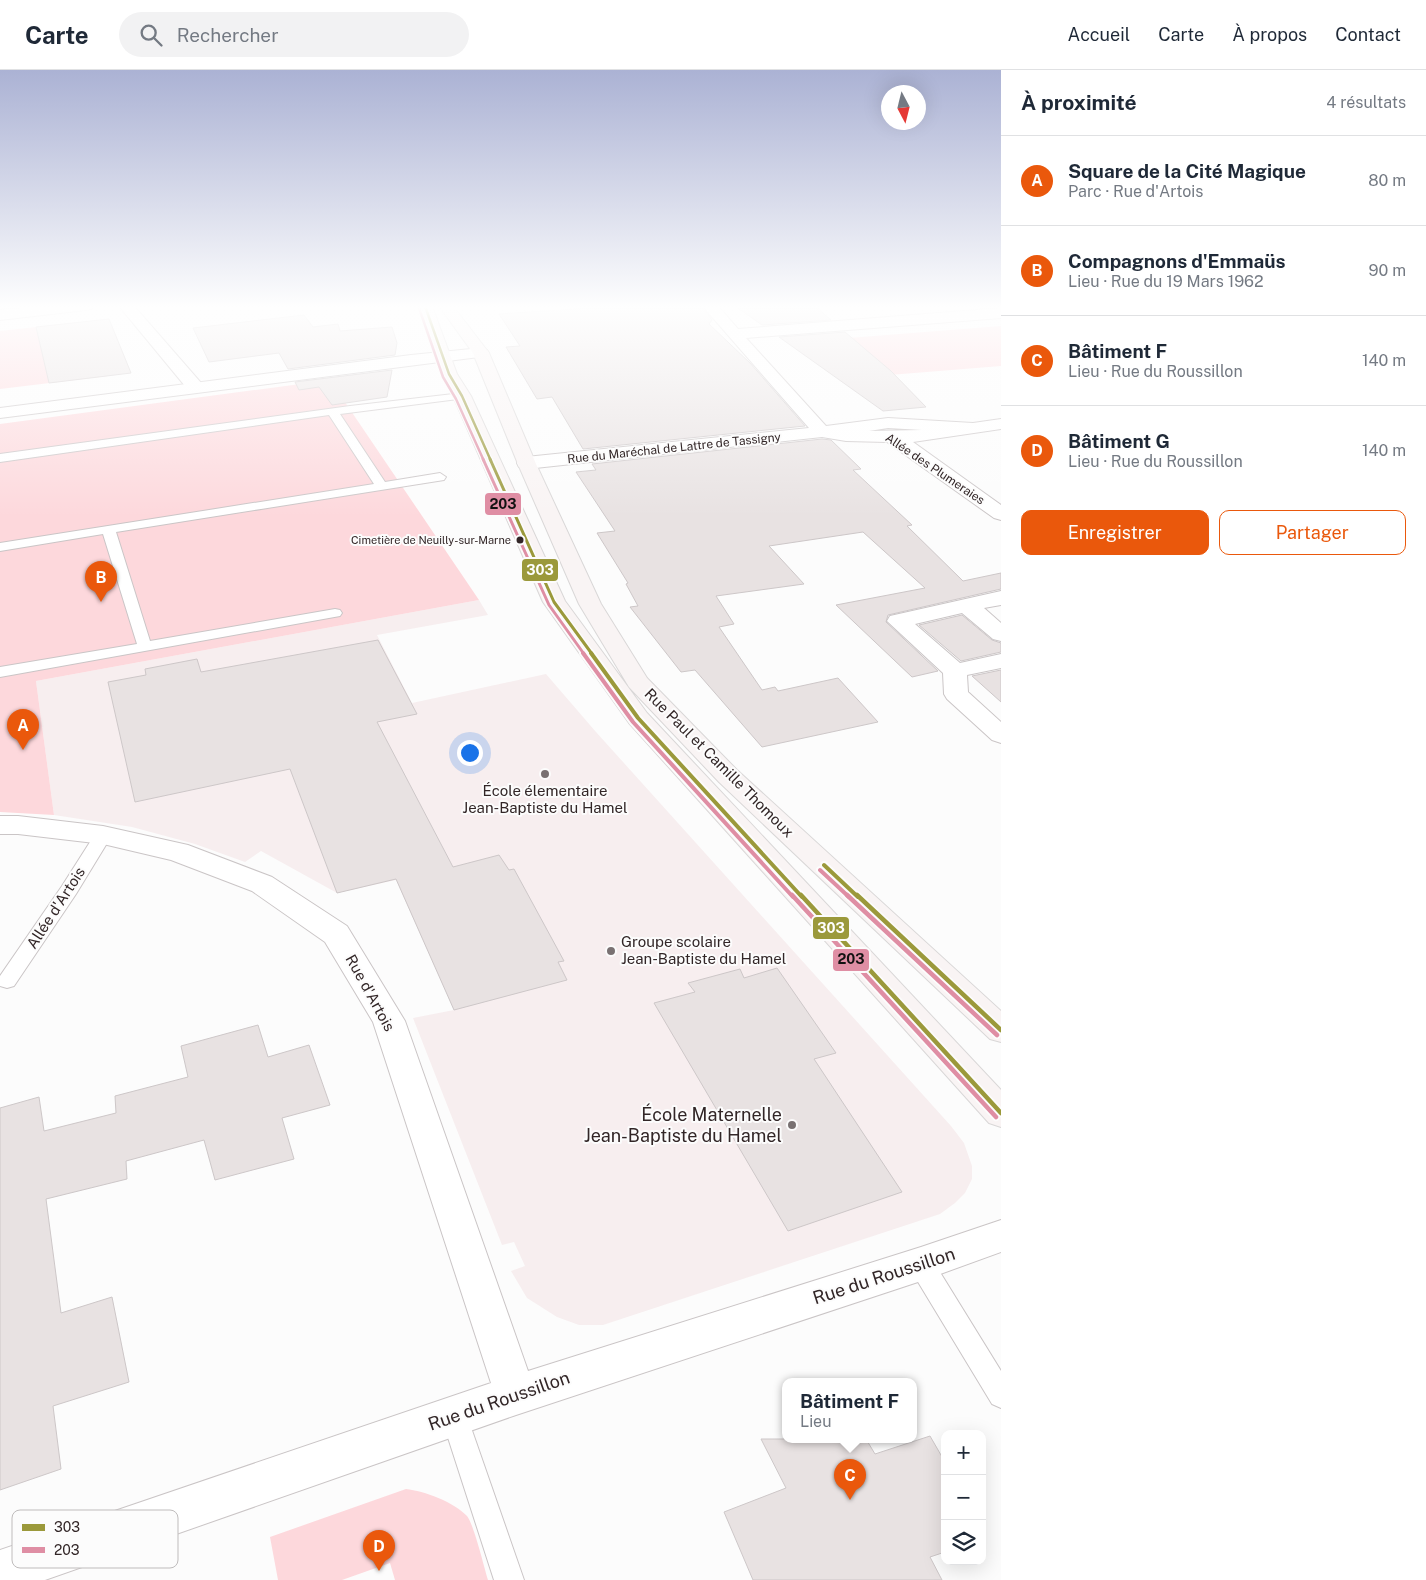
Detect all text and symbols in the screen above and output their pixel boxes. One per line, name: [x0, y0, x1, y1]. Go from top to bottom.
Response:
search box: [119, 12, 469, 57]
text: Carte: [25, 21, 89, 49]
icon: search: [137, 21, 165, 49]
text: Rechercher: [177, 24, 279, 46]
text: Accueil: [1068, 24, 1130, 45]
text: Carte: [1158, 24, 1204, 45]
text: À propos: [1232, 24, 1307, 45]
text: Contact: [1335, 24, 1401, 45]
north arrow: [881, 85, 926, 130]
text: À proximité: [1021, 90, 1137, 115]
text: 4 résultats: [1326, 93, 1406, 112]
text: Square de la Cité Magique: [1068, 160, 1306, 182]
text: A: [1031, 171, 1043, 190]
text: 80 m: [1368, 171, 1406, 190]
text: Parc · Rue d'Artois: [1068, 182, 1203, 201]
text: Compagnons d'Emmaüs: [1068, 250, 1286, 272]
text: B: [1032, 261, 1042, 280]
text: 90 m: [1369, 261, 1406, 280]
text: Lieu · Rue du 19 Mars 1962: [1068, 272, 1264, 291]
text: Bâtiment F: [1068, 340, 1167, 362]
text: C: [1031, 351, 1043, 370]
text: 140 m: [1362, 351, 1406, 370]
text: Lieu · Rue du Roussillon: [1068, 362, 1243, 381]
street label: Rue du Maréchal de Lattre de Tassigny: [567, 430, 782, 466]
text: Bâtiment G: [1068, 430, 1170, 452]
street label: Allée des Plumeraies: [883, 431, 987, 507]
text: D: [1031, 441, 1043, 460]
text: 140 m: [1362, 441, 1406, 460]
text: Lieu · Rue du Roussillon: [1068, 452, 1243, 471]
line badge: 203: [484, 492, 522, 516]
text: 203: [489, 496, 517, 512]
button: Enregistrer: [1021, 510, 1209, 555]
button: Partager: [1219, 510, 1406, 555]
place label: Cimetière de Neuilly-sur-Marne: [351, 534, 511, 546]
marker: Cimetière de Neuilly-sur-Marne: [515, 535, 525, 545]
line badge: 303: [521, 558, 559, 582]
pin: B: [85, 561, 117, 602]
text: 303: [526, 562, 554, 578]
street label: Rue Paul et Camille Thomoux: [641, 685, 797, 841]
pin: A: [7, 709, 39, 750]
your location: [457, 740, 483, 766]
marker: École élementaire Jean-Baptiste du Hamel: [539, 768, 551, 780]
place label: École élementaire Jean-Baptiste du Hamel: [462, 782, 628, 816]
street label: Allée d'Artois: [23, 864, 88, 952]
line badge: 303: [812, 916, 850, 940]
text: 303: [817, 920, 845, 936]
place label: Groupe scolaire Jean-Baptiste du Hamel: [621, 933, 786, 967]
marker: Groupe scolaire Jean-Baptiste du Hamel: [605, 945, 617, 957]
line badge: 203: [832, 948, 870, 972]
text: 203: [837, 951, 865, 967]
street label: Rue d'Artois: [342, 952, 398, 1034]
place label: École Maternelle Jean-Baptiste du Hamel: [584, 1103, 782, 1146]
marker: École Maternelle Jean-Baptiste du Hamel: [786, 1119, 798, 1131]
street label: Rue du Roussillon: [810, 1243, 958, 1308]
street label: Rue du Roussillon: [425, 1366, 572, 1435]
popup: [782, 1378, 917, 1443]
text: Bâtiment F: [800, 1390, 899, 1412]
text: Lieu: [800, 1412, 831, 1431]
map controls: [941, 1430, 986, 1565]
button: +: [941, 1430, 986, 1475]
pin: C: [834, 1459, 866, 1500]
button: −: [941, 1475, 986, 1520]
legend: [12, 1510, 178, 1568]
text: 303: [54, 1519, 80, 1535]
button: layers: [941, 1520, 986, 1565]
pin: D: [363, 1530, 395, 1571]
text: 203: [54, 1542, 80, 1558]

